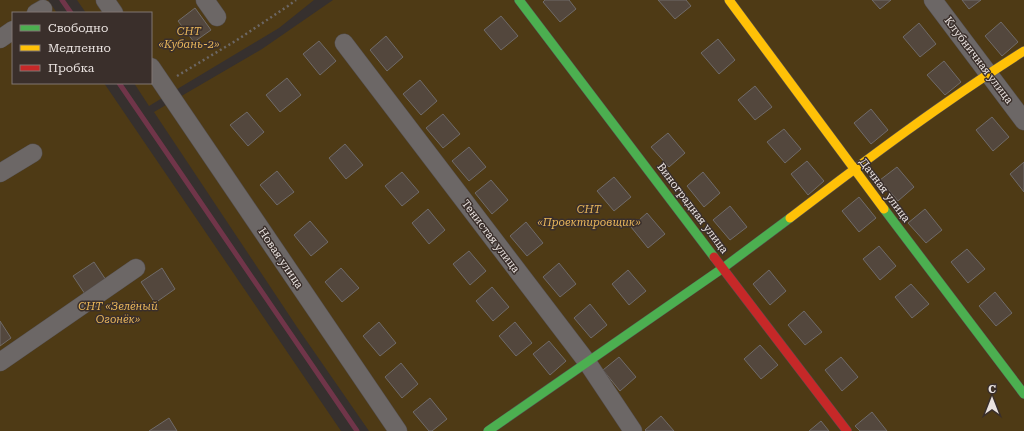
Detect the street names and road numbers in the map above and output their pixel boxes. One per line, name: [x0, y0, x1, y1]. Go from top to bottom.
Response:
street label: Клубничная улица: [942, 14, 1016, 106]
street label: Дачная улица: [856, 156, 913, 225]
street label: Виноградная улица: [654, 160, 731, 256]
street label: Тенистая улица: [459, 197, 522, 275]
street label: Новая улица: [255, 225, 306, 291]

